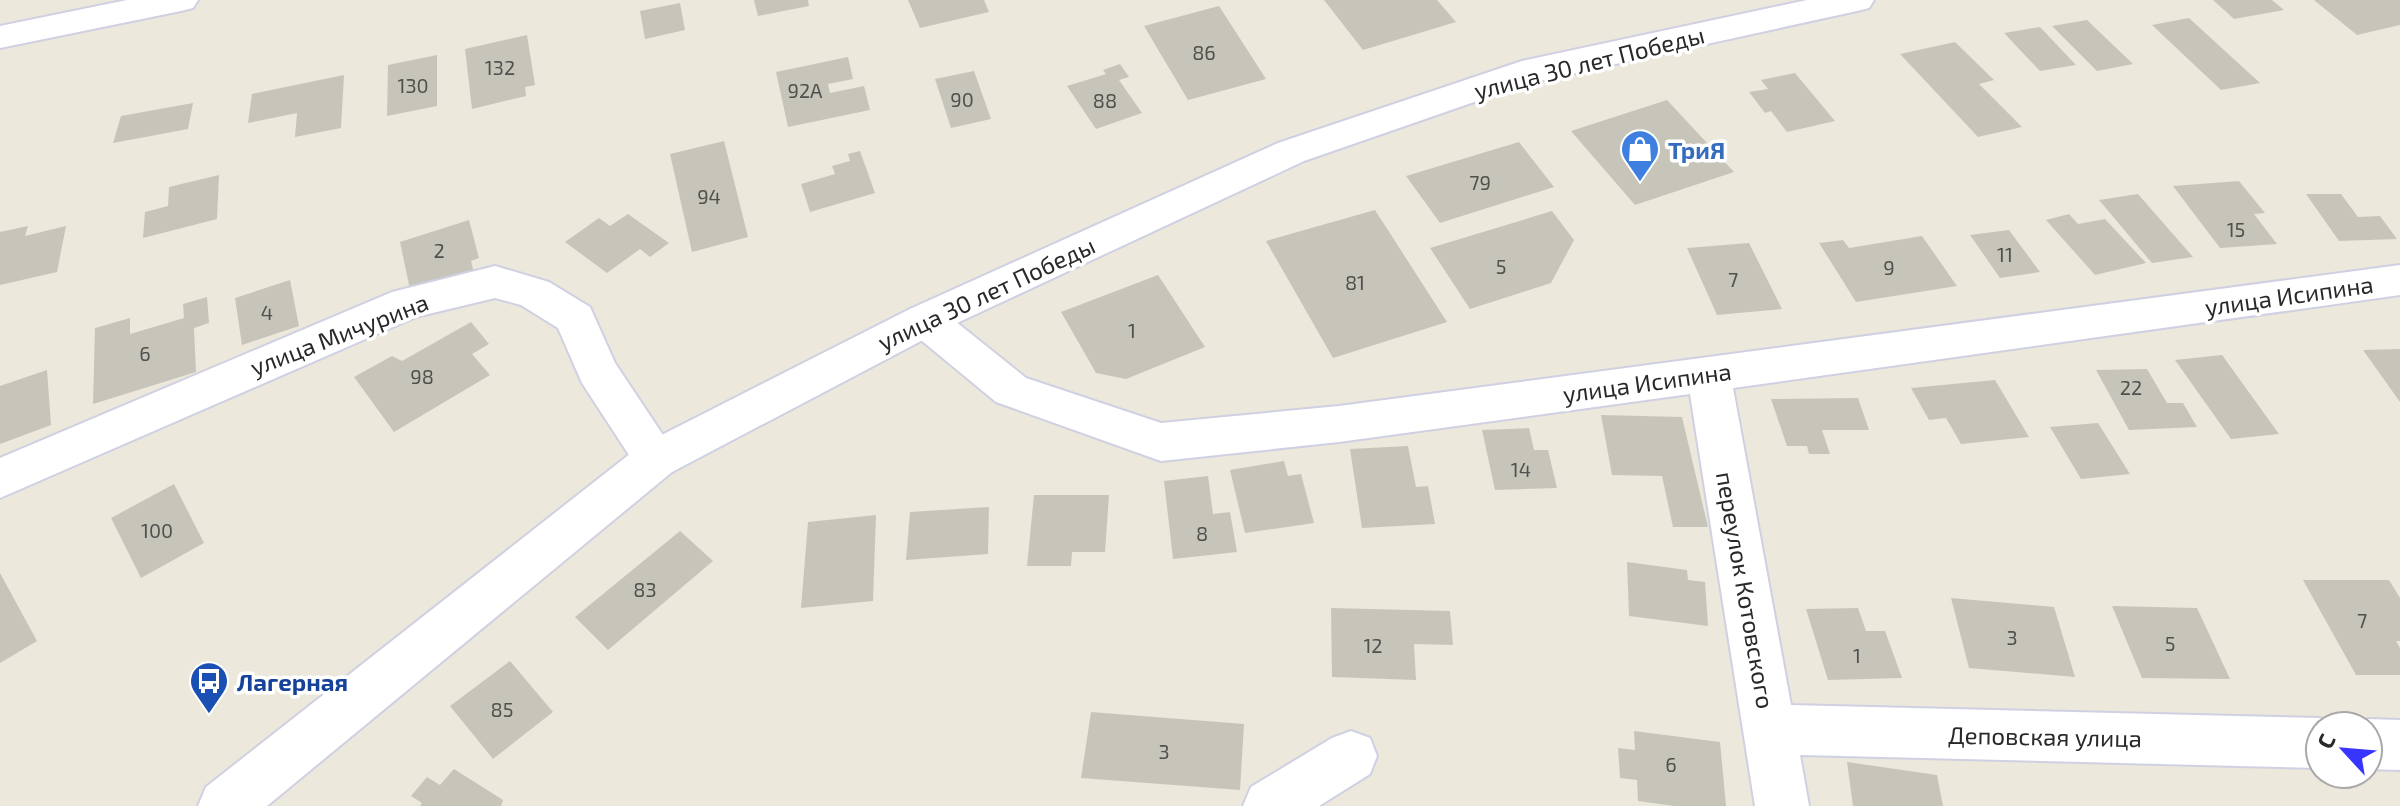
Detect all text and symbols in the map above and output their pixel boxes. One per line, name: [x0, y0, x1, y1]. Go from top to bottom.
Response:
street label: улица 30 лет Победы: [1471, 19, 1707, 106]
house number: 86: [1192, 40, 1216, 64]
house number: 132: [485, 55, 515, 79]
house number: 130: [397, 73, 429, 97]
house number: 92А: [787, 78, 823, 102]
house number: 90: [950, 87, 974, 111]
house number: 88: [1093, 88, 1117, 112]
shop icon: ТриЯ: [1619, 128, 1661, 183]
place label: ТриЯ: [1668, 135, 1725, 164]
house number: 79: [1469, 170, 1491, 194]
house number: 94: [697, 184, 721, 208]
house number: 15: [2227, 217, 2245, 241]
street label: улица 30 лет Победы: [873, 230, 1100, 357]
house number: 2: [433, 238, 445, 262]
house number: 11: [1997, 242, 2013, 266]
house number: 5: [1496, 254, 1506, 278]
house number: 9: [1883, 255, 1895, 279]
house number: 7: [1728, 267, 1738, 291]
street label: улица Исипина: [2203, 269, 2375, 322]
house number: 81: [1345, 270, 1365, 294]
street label: улица Мичурина: [246, 287, 432, 382]
house number: 4: [261, 300, 273, 324]
house number: 1: [1128, 318, 1136, 342]
house number: 6: [139, 341, 151, 365]
street label: улица Исипина: [1561, 356, 1733, 409]
house number: 98: [410, 364, 434, 388]
house number: 22: [2120, 375, 2142, 399]
house number: 14: [1511, 457, 1531, 481]
street label: переулок Котовского: [1710, 469, 1781, 711]
house number: 100: [141, 518, 173, 542]
house number: 8: [1196, 521, 1208, 545]
house number: 83: [633, 577, 657, 601]
house number: 7: [2357, 608, 2367, 632]
house number: 3: [2006, 625, 2018, 649]
house number: 5: [2165, 631, 2175, 655]
house number: 12: [1363, 633, 1383, 657]
house number: 1: [1853, 643, 1861, 667]
bus stop icon: Лагерная: [188, 660, 230, 715]
place label: Лагерная: [237, 667, 348, 696]
house number: 85: [491, 697, 513, 721]
north arrow: [2304, 710, 2384, 790]
street label: Деповская улица: [1948, 720, 2142, 753]
text: С: [2311, 729, 2340, 752]
house number: 3: [1158, 739, 1170, 763]
house number: 6: [1665, 752, 1677, 776]

